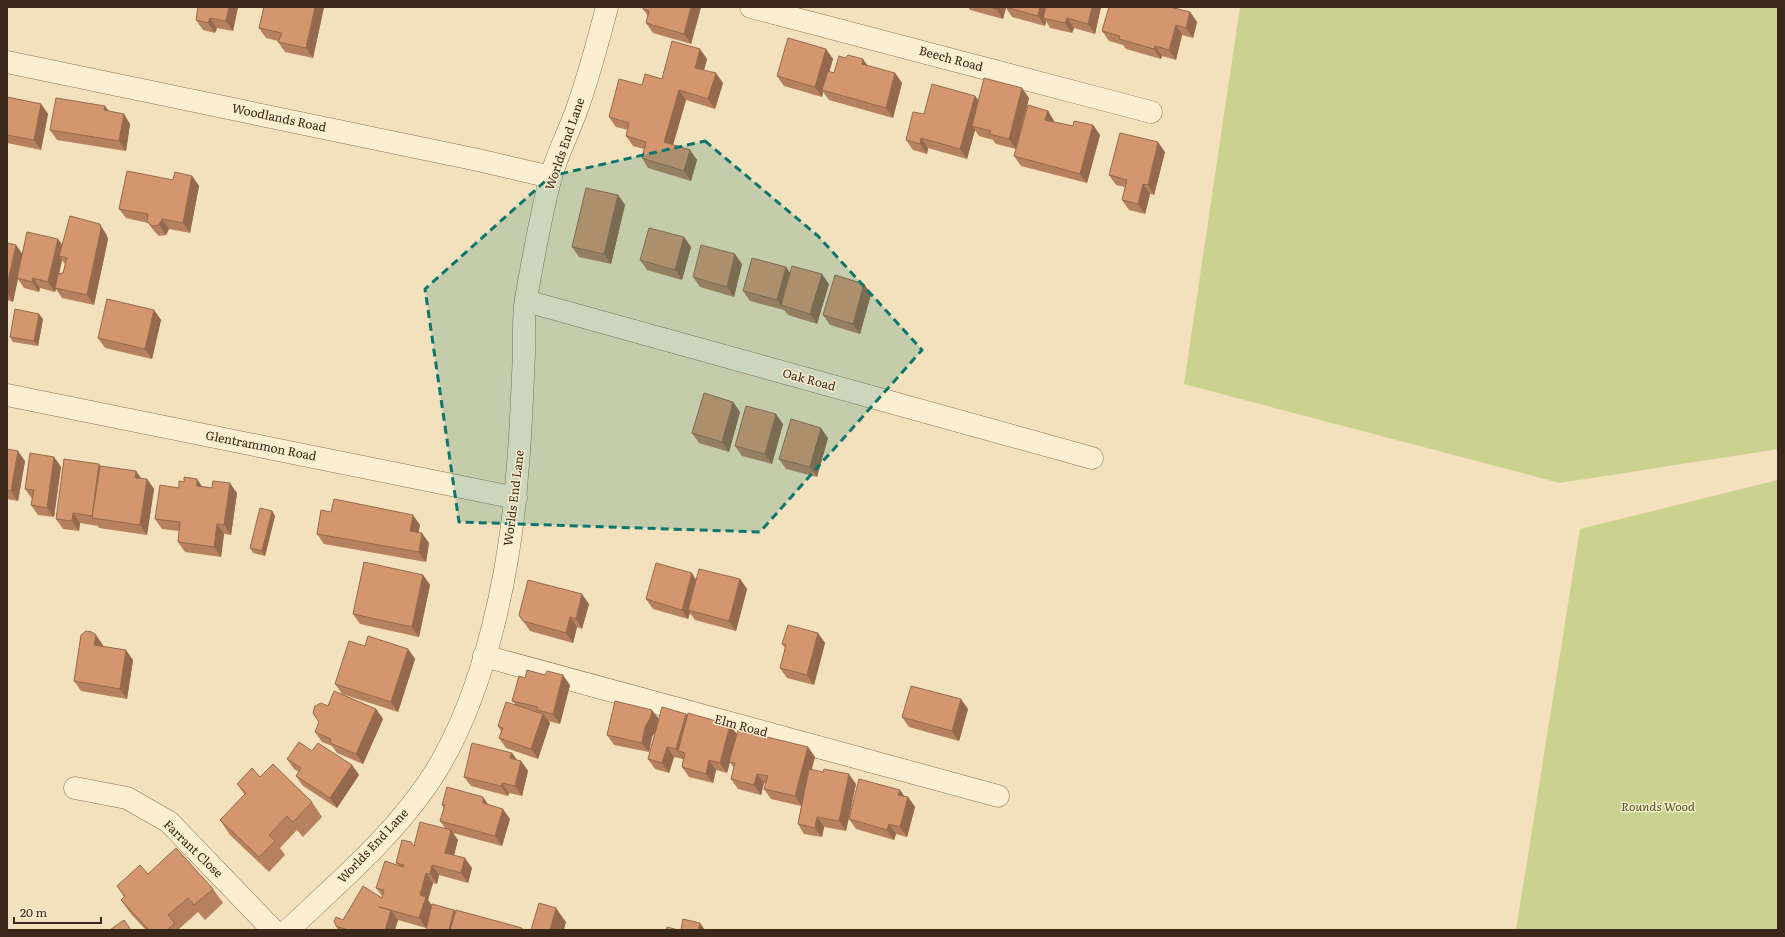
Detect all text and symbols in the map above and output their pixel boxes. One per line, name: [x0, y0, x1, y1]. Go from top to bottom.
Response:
street label: Beech Road: [917, 41, 986, 75]
street label: Worlds End Lane: [540, 95, 588, 192]
street label: Woodlands Road: [230, 98, 329, 136]
street label: Oak Road: [781, 363, 838, 395]
street label: Glentrammon Road: [204, 425, 319, 465]
street label: Worlds End Lane: [498, 449, 528, 547]
street label: Elm Road: [713, 709, 771, 741]
park label: Rounds Wood: [1621, 797, 1695, 815]
street label: Worlds End Lane: [333, 804, 412, 887]
street label: Farrant Close: [160, 815, 227, 881]
scale bar: [14, 899, 101, 925]
text: 20 m: [20, 903, 47, 921]

